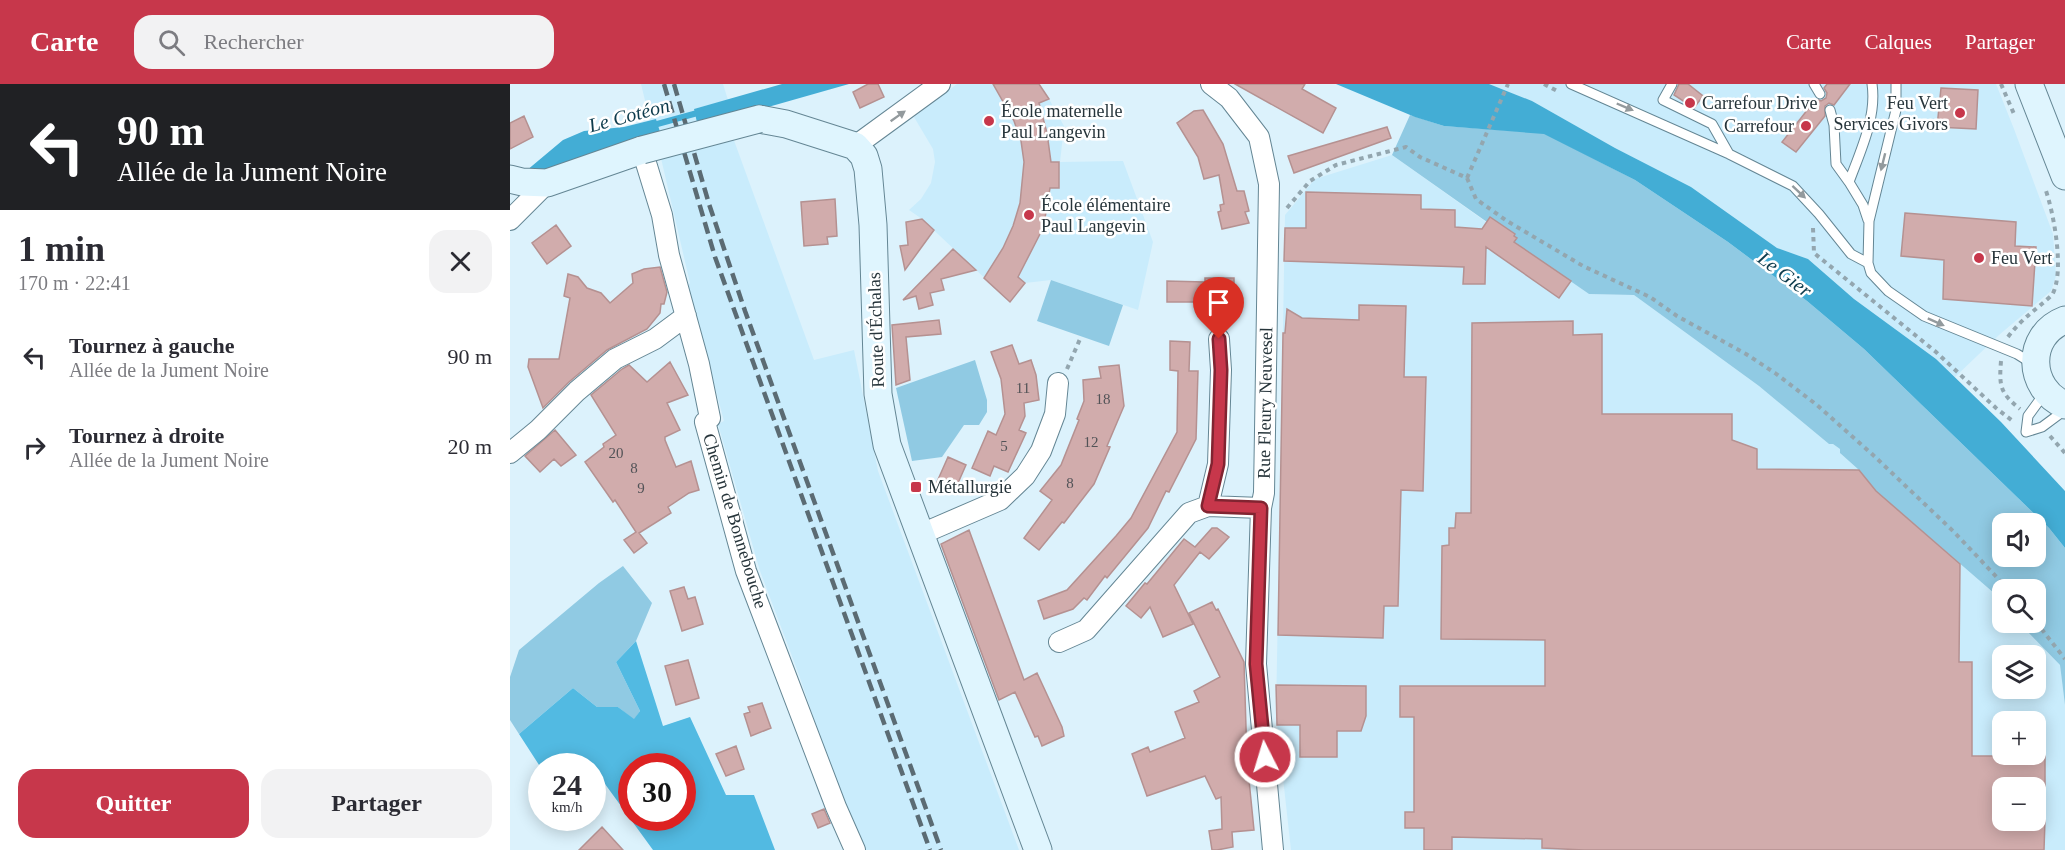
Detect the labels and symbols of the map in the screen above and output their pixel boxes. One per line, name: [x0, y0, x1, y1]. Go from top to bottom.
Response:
place label: Carrefour Drive: [1702, 93, 1817, 113]
place label: Feu Vert Services Givors: [1834, 93, 1948, 134]
water label: Le Cotéon: [585, 94, 672, 137]
marker: Carrefour Drive: [1683, 96, 1697, 110]
place label: École maternelle Paul Langevin: [1001, 100, 1122, 142]
one-way arrow: [1616, 102, 1634, 112]
marker: Feu Vert Services Givors: [1953, 106, 1967, 120]
one-way arrow: [890, 110, 906, 122]
marker: École maternelle Paul Langevin: [982, 114, 996, 128]
place label: Carrefour: [1724, 116, 1794, 136]
marker: Carrefour: [1799, 119, 1813, 133]
one-way arrow: [1878, 153, 1887, 171]
one-way arrow: [1792, 185, 1806, 199]
place label: École élémentaire Paul Langevin: [1041, 194, 1170, 236]
marker: École élémentaire Paul Langevin: [1022, 208, 1036, 222]
water label: Le Gier: [1753, 246, 1816, 301]
place label: Feu Vert: [1991, 248, 2052, 268]
marker: Feu Vert: [1972, 251, 1986, 265]
street label: Route d'Échalas: [863, 272, 888, 388]
pin: [1193, 277, 1244, 339]
one-way arrow: [1927, 317, 1944, 326]
street label: Rue Fleury Neuvesel: [1254, 327, 1276, 479]
house number: 11: [1016, 380, 1030, 396]
house number: 18: [1096, 391, 1111, 407]
street label: Chemin de Bonnebouche: [699, 431, 771, 611]
house number: 12: [1084, 434, 1099, 450]
house number: 5: [1000, 438, 1008, 454]
house number: 20: [609, 445, 624, 461]
house number: 8: [630, 460, 638, 476]
house number: 8: [1066, 475, 1074, 491]
place label: Métallurgie: [928, 477, 1012, 497]
house number: 9: [637, 480, 645, 496]
marker: Métallurgie: [909, 480, 923, 494]
position arrow: [1233, 725, 1297, 789]
speed limit sign: 30: [618, 753, 696, 831]

